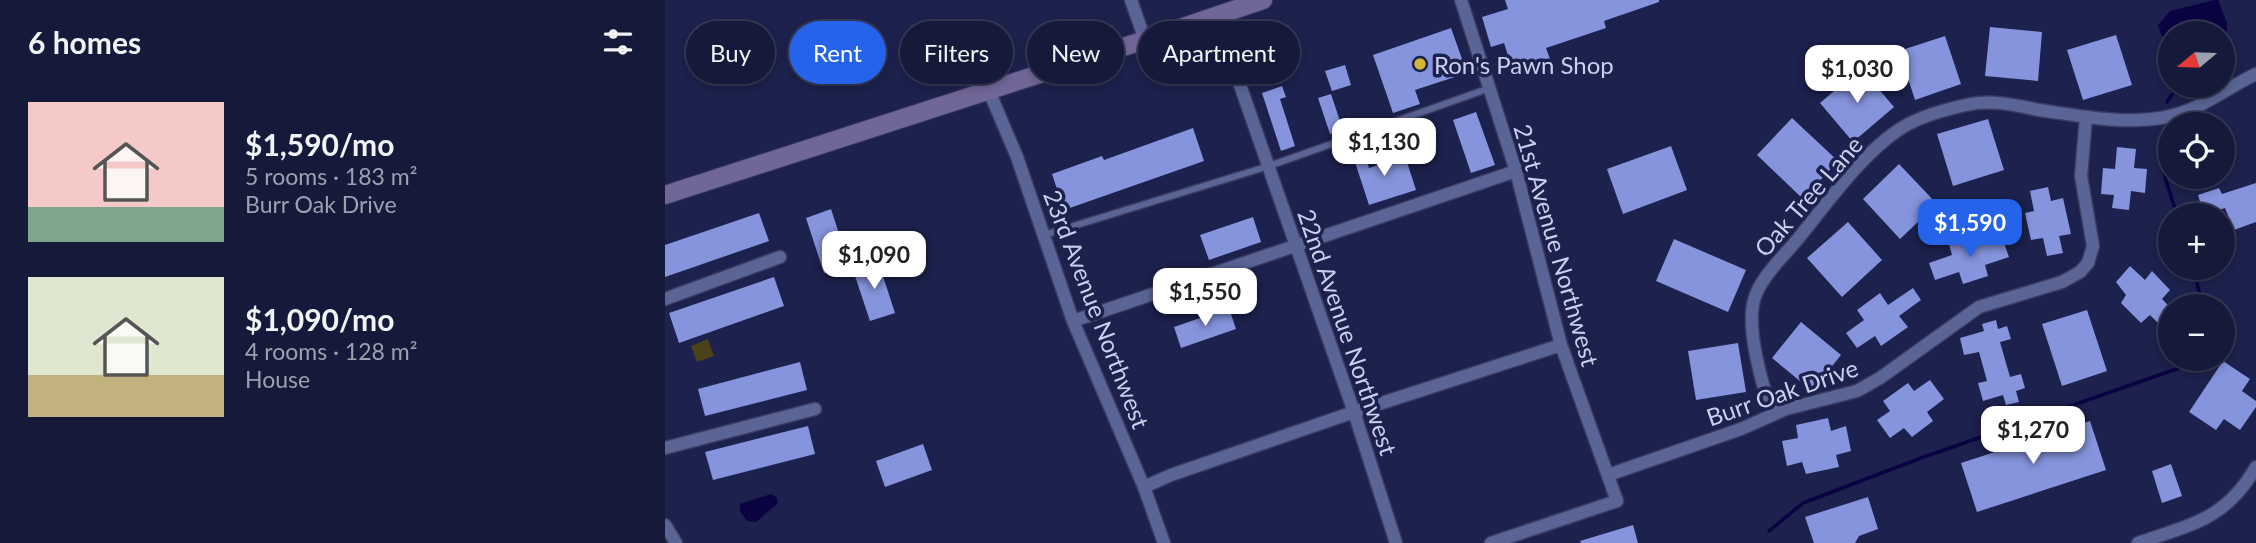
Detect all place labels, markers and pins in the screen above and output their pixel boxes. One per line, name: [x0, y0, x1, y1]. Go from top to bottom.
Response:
pin: $1,030: [1800, 46, 1914, 105]
place label: Ron's Pawn Shop: [1434, 50, 1614, 79]
marker: Ron's Pawn Shop: [1412, 56, 1428, 72]
pin: $1,130: [1327, 118, 1441, 178]
pin: $1,590: [1913, 200, 2027, 259]
pin: $1,090: [817, 232, 931, 291]
pin: $1,550: [1148, 268, 1262, 328]
pin: $1,270: [1976, 406, 2090, 466]

